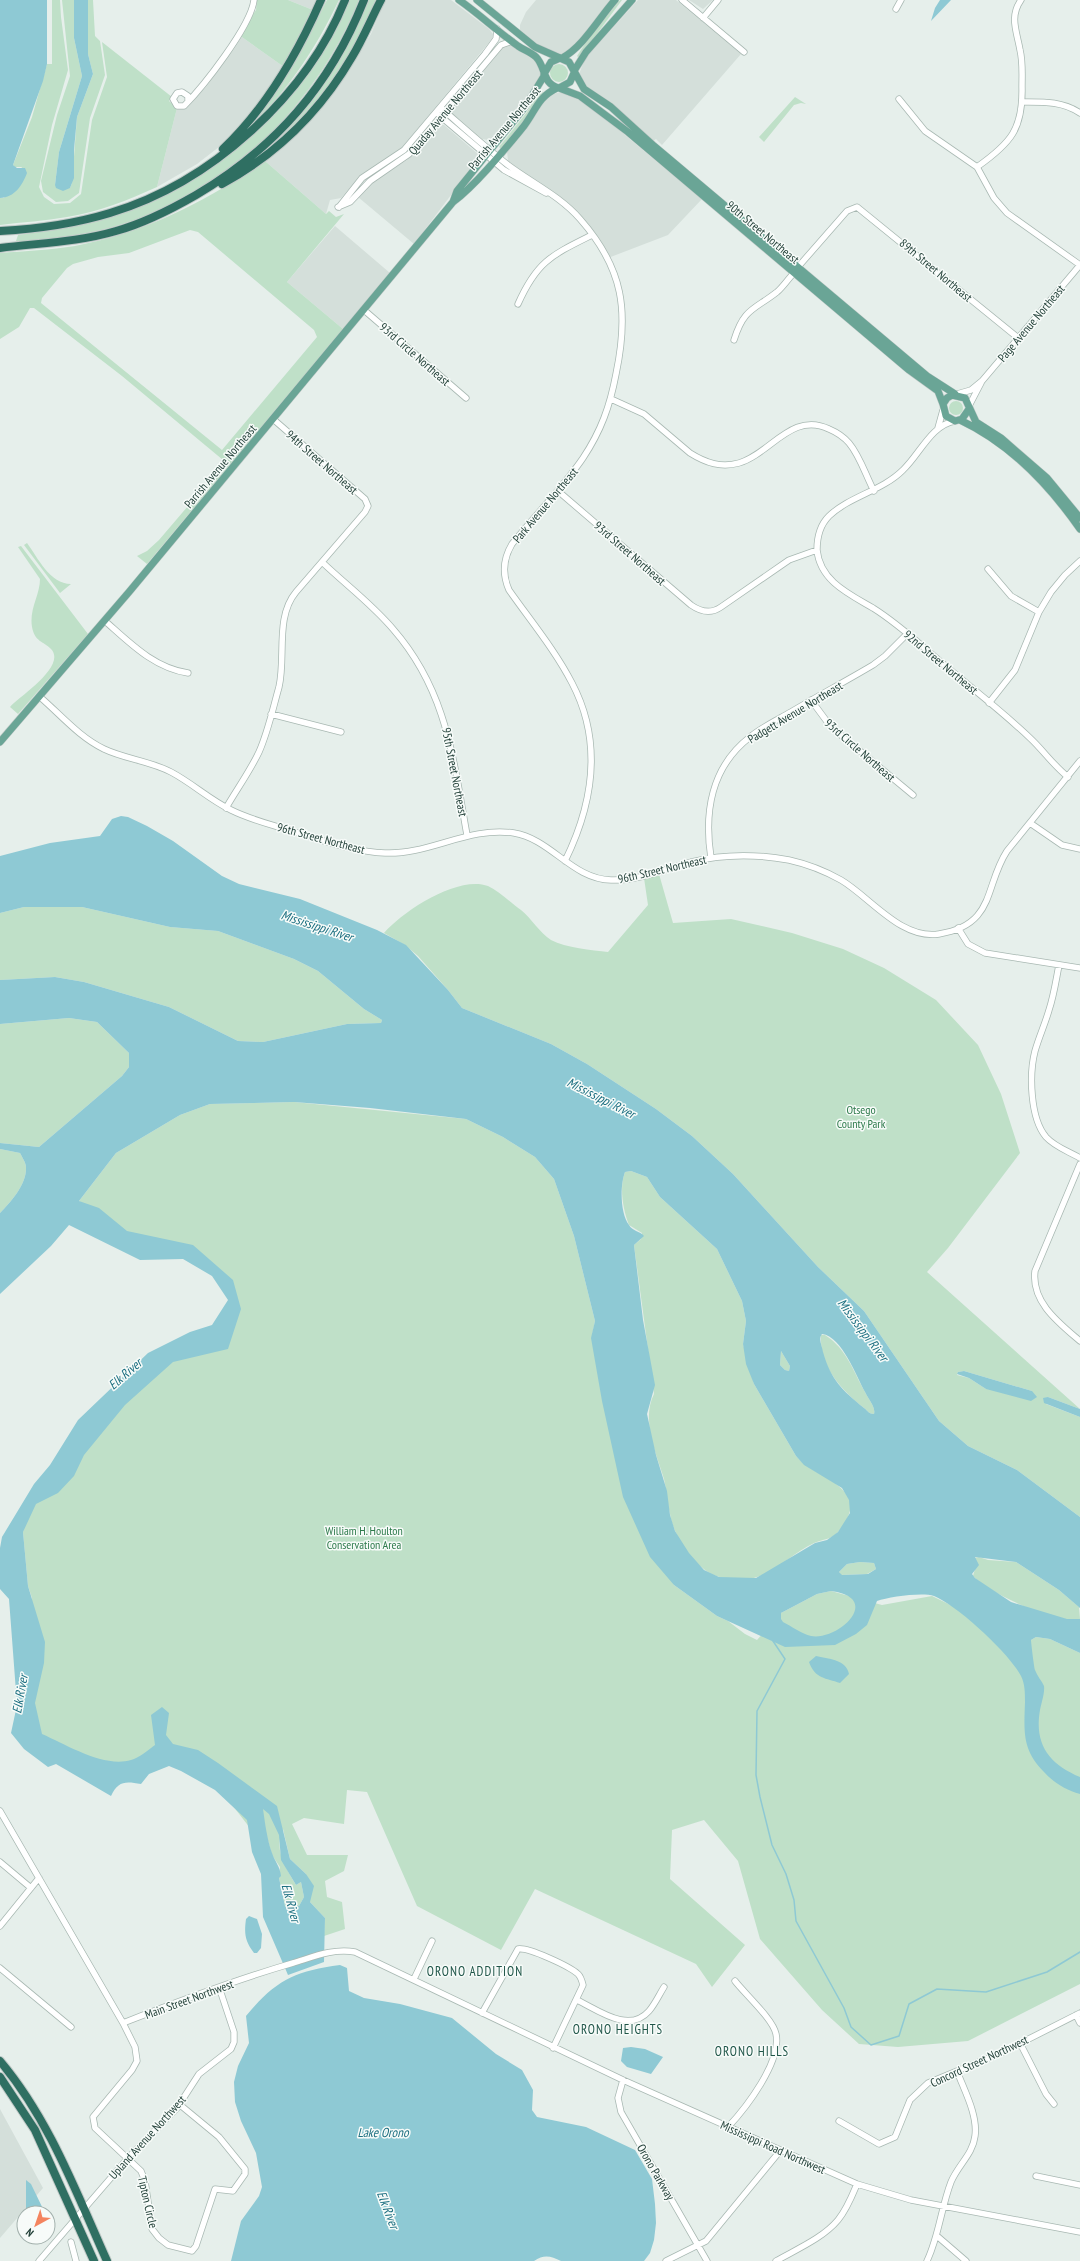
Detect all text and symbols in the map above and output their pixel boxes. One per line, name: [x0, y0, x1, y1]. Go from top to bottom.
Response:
street label: Quaday Avenue Northeast: [405, 66, 486, 158]
street label: Parrish Avenue Northeast: [465, 83, 544, 173]
street label: 90th Street Northeast: [724, 197, 803, 267]
street label: 89th Street Northeast: [897, 235, 976, 305]
street label: Page Avenue Northeast: [994, 281, 1068, 365]
street label: 93rd Circle Northeast: [377, 319, 454, 389]
street label: Parrish Avenue Northeast: [181, 421, 260, 511]
street label: 94th Street Northeast: [283, 427, 361, 498]
street label: Park Avenue Northeast: [509, 464, 581, 546]
street label: 93rd Street Northeast: [591, 518, 669, 589]
street label: 92nd Street Northeast: [901, 627, 982, 698]
street label: Padgett Avenue Northeast: [745, 677, 846, 746]
street label: 93rd Circle Northeast: [822, 715, 899, 785]
street label: 95th Street Northeast: [439, 726, 471, 818]
street label: 96th Street Northeast: [275, 819, 367, 857]
street label: 96th Street Northeast: [616, 851, 708, 886]
water label: Mississippi River: [279, 906, 357, 946]
water label: Mississippi River: [564, 1074, 640, 1124]
park label: Otsego County Park: [837, 1102, 886, 1131]
water label: Mississippi River: [834, 1295, 894, 1367]
water label: Elk River: [105, 1353, 147, 1393]
park label: William H. Houlton Conservation Area: [325, 1523, 403, 1552]
water label: Elk River: [8, 1671, 32, 1715]
water label: Elk River: [278, 1882, 305, 1926]
district label: ORONO ADDITION: [427, 1963, 523, 1980]
street label: Main Street Northwest: [143, 1976, 236, 2022]
district label: ORONO HEIGHTS: [573, 2021, 663, 2038]
street label: Concord Street Northwest: [928, 2031, 1031, 2090]
district label: ORONO HILLS: [715, 2043, 789, 2060]
street label: Upland Avenue Northwest: [105, 2091, 189, 2182]
street label: Mississippi Road Northwest: [718, 2117, 828, 2177]
water label: Lake Orono: [357, 2124, 410, 2141]
street label: Orono Parkway: [634, 2141, 678, 2203]
street label: Tipton Circle: [135, 2175, 161, 2229]
water label: Elk River: [373, 2189, 404, 2234]
north arrow: [16, 2205, 56, 2245]
text: N: [23, 2225, 36, 2240]

